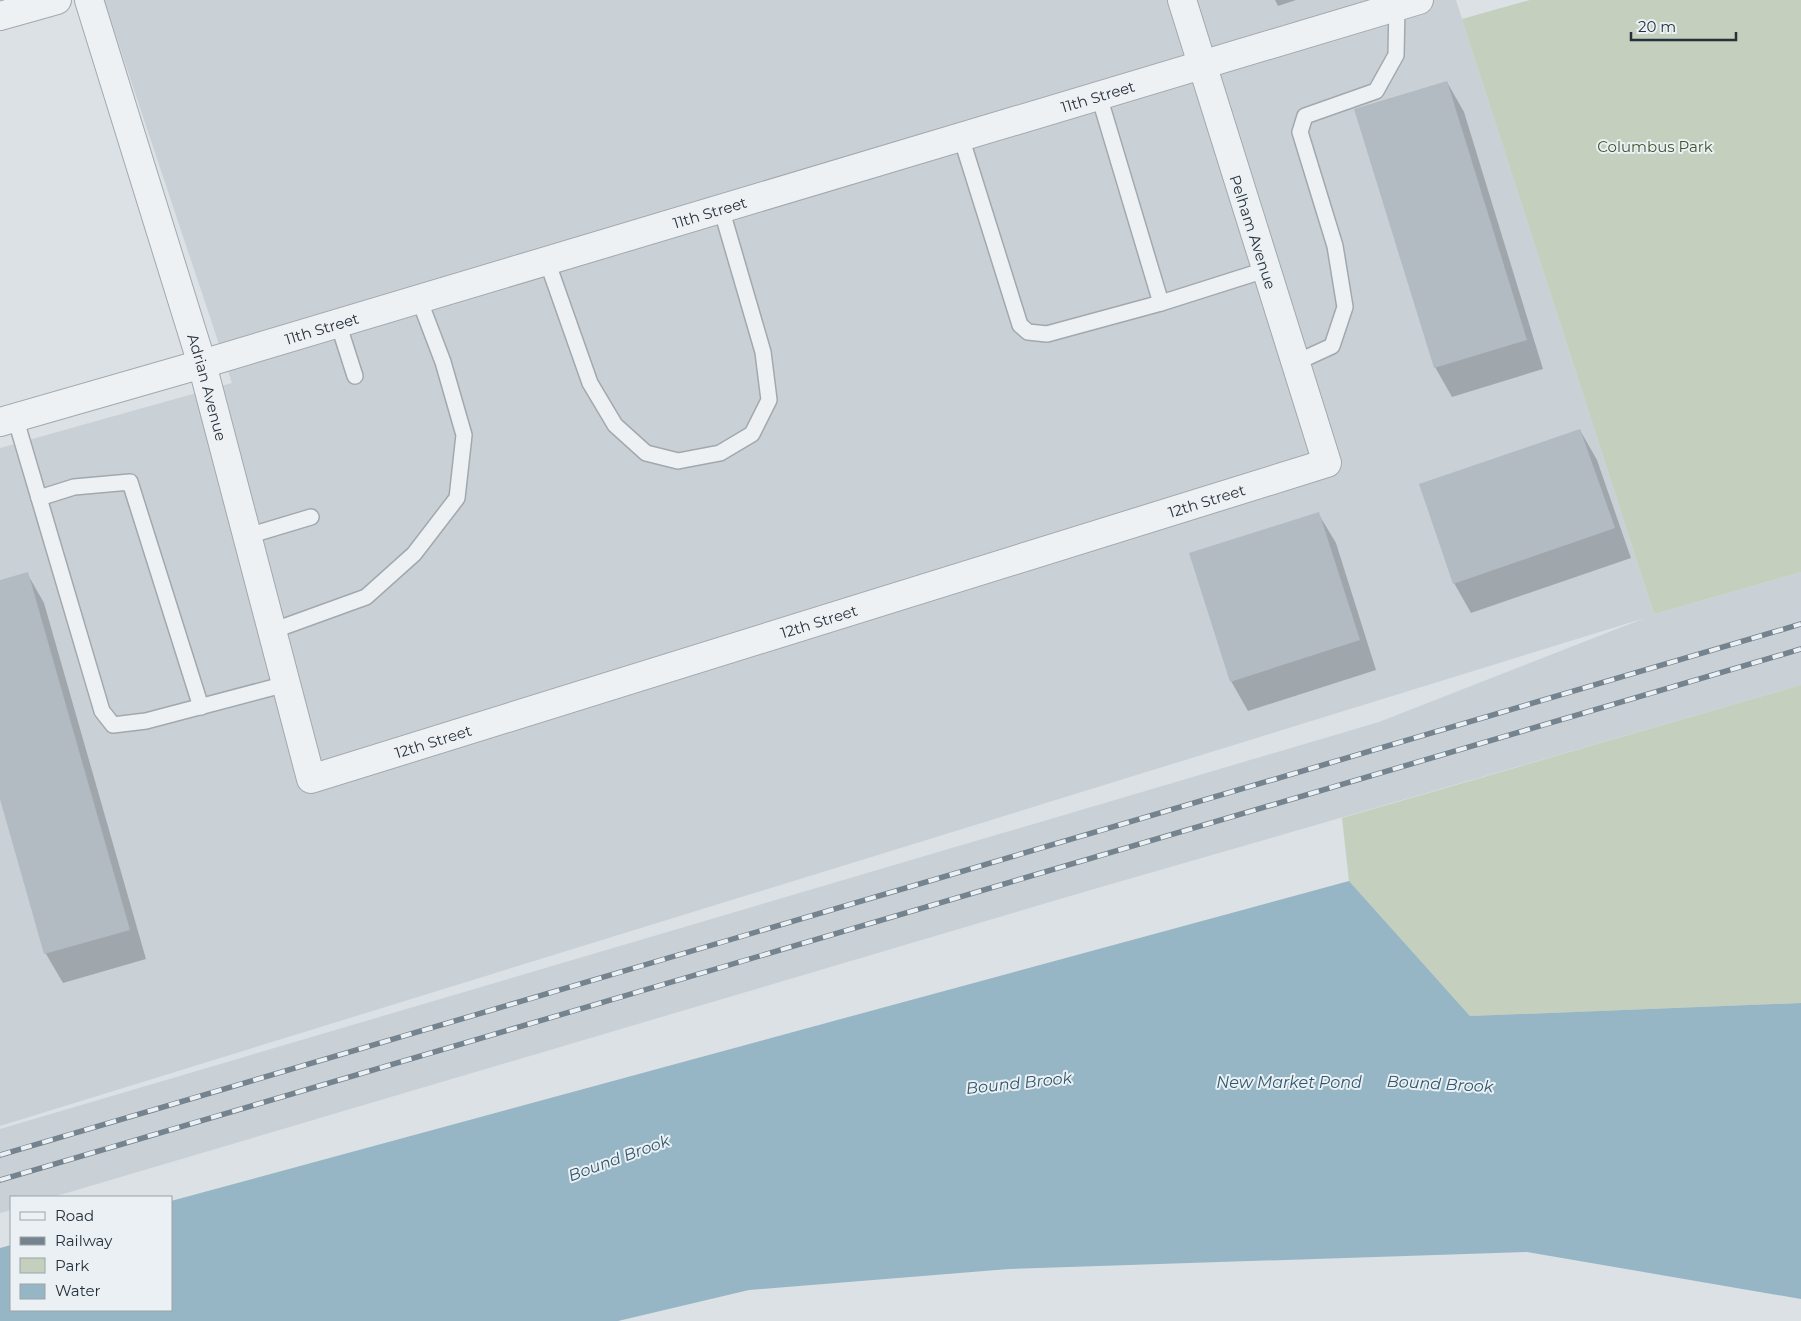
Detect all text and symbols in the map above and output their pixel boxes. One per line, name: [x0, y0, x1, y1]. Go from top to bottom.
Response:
scale bar: [1631, 10, 1736, 42]
text: 20 m: [1638, 17, 1676, 36]
street label: 11th Street: [1058, 76, 1137, 116]
park label: Columbus Park: [1597, 137, 1713, 156]
street label: Pelham Avenue: [1226, 172, 1280, 292]
street label: 11th Street: [670, 192, 749, 232]
street label: 11th Street: [282, 308, 361, 348]
street label: Adrian Avenue: [184, 331, 231, 443]
street label: 12th Street: [1166, 480, 1247, 521]
street label: 12th Street: [778, 600, 860, 642]
street label: 12th Street: [392, 720, 474, 762]
water label: Bound Brook: [965, 1068, 1074, 1098]
water label: Bound Brook: [1386, 1072, 1495, 1096]
water label: New Market Pond: [1216, 1073, 1362, 1092]
water label: Bound Brook: [566, 1130, 674, 1185]
legend: [10, 1196, 172, 1311]
text: Road: [55, 1206, 94, 1225]
text: Railway: [55, 1231, 113, 1250]
text: Park: [55, 1256, 89, 1275]
text: Water: [55, 1281, 101, 1300]

